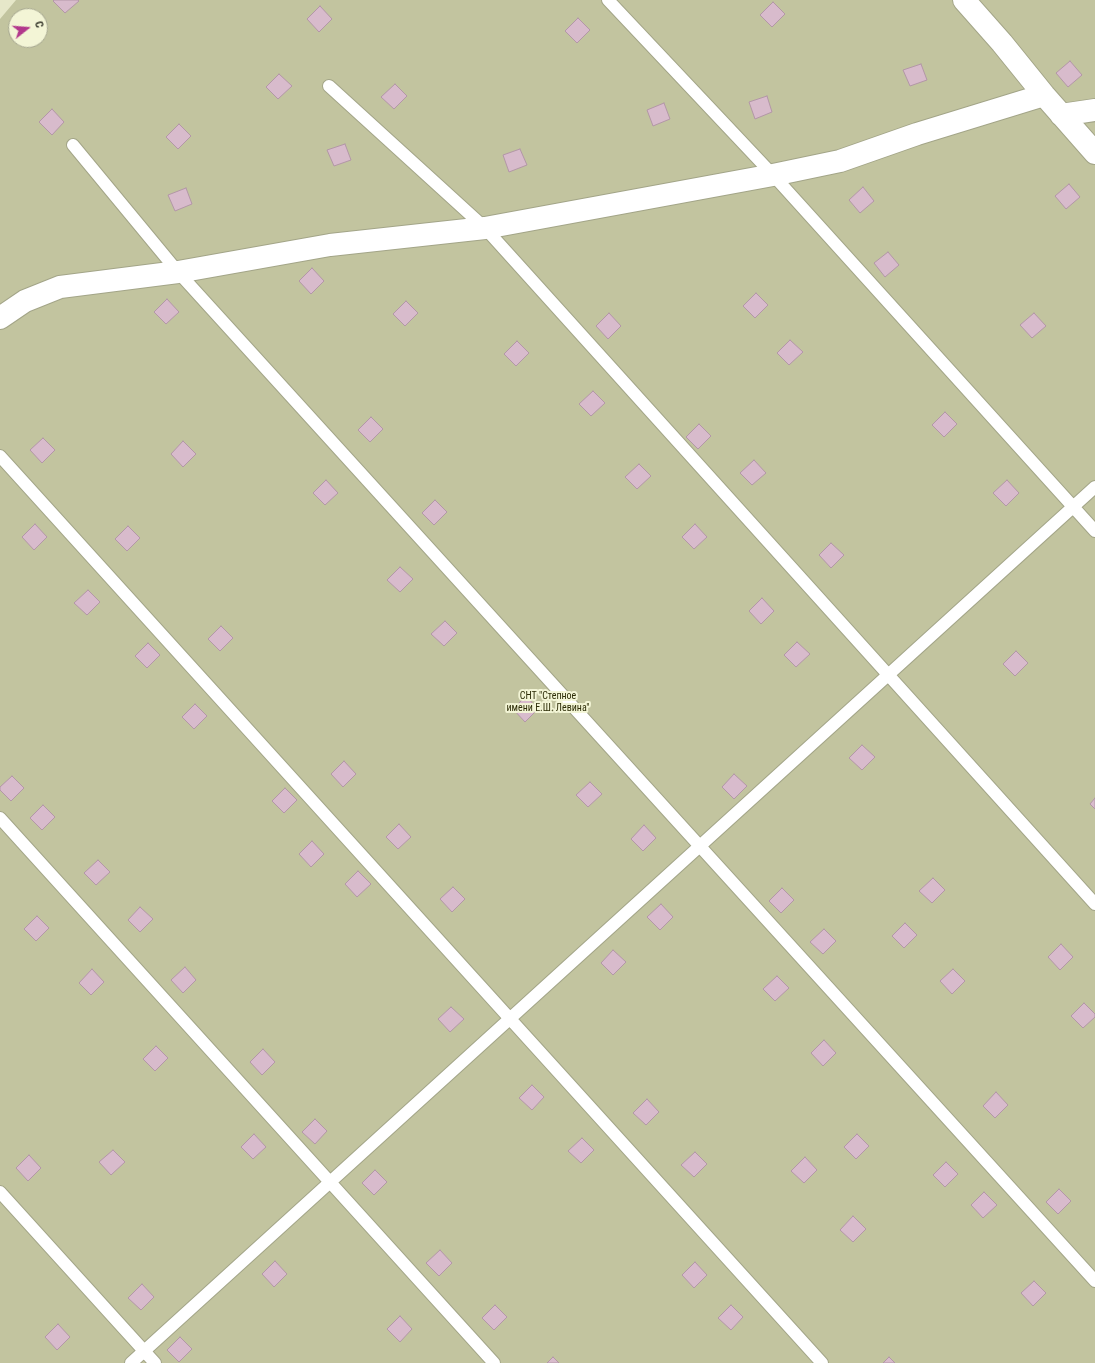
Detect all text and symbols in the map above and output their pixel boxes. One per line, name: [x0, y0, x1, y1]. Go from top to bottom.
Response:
north arrow: [8, 8, 48, 48]
text: С: [32, 20, 46, 30]
park label: СНТ "Степное имени Е.Ш. Левина": [506, 690, 590, 714]

